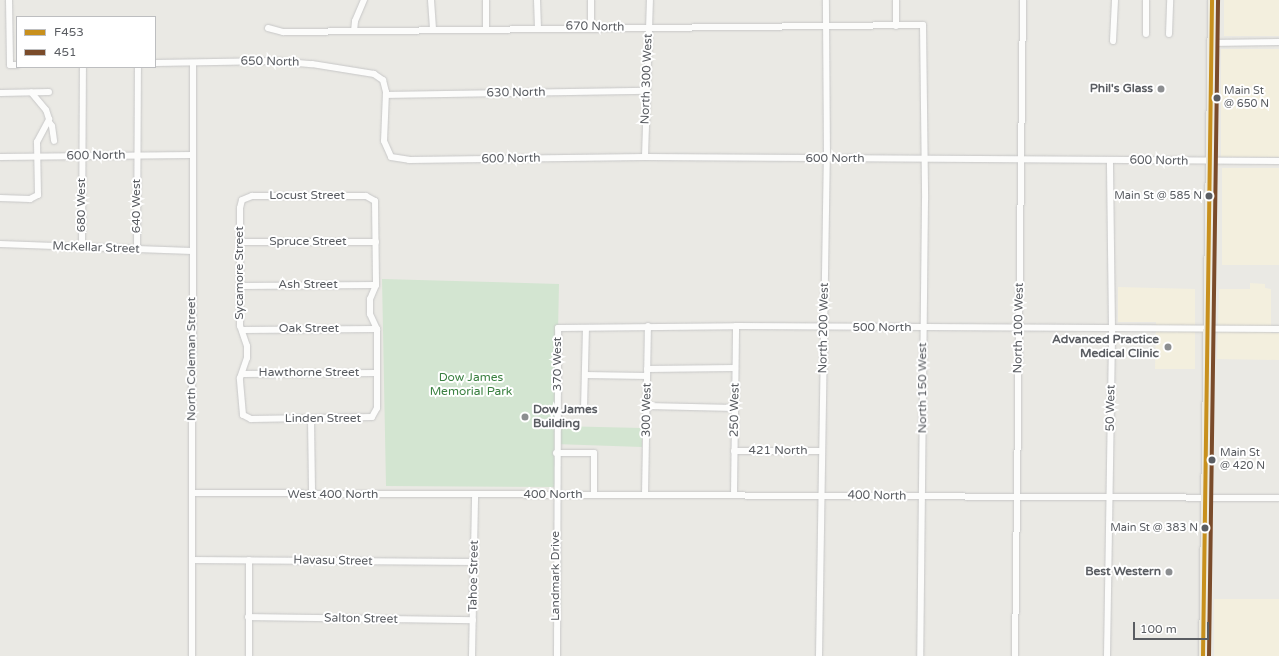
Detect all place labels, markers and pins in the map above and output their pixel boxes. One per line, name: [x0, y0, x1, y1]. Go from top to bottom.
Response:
place label: Phil's Glass: [1090, 82, 1153, 96]
marker: Phil's Glass: [1156, 84, 1166, 94]
place label: Main St @ 650 N: [1224, 85, 1269, 111]
marker: Main St @ 650 N: [1212, 93, 1222, 103]
place label: Main St @ 585 N: [1114, 189, 1202, 203]
marker: Main St @ 585 N: [1204, 191, 1214, 201]
place label: Advanced Practice Medical Clinic: [1052, 333, 1159, 361]
marker: Advanced Practice Medical Clinic: [1162, 341, 1174, 353]
place label: Dow James Building: [533, 403, 598, 431]
marker: Dow James Building: [520, 412, 530, 422]
place label: Main St @ 420 N: [1220, 447, 1265, 473]
marker: Main St @ 420 N: [1207, 455, 1217, 465]
place label: Main St @ 383 N: [1110, 521, 1198, 535]
marker: Main St @ 383 N: [1200, 523, 1210, 533]
place label: Best Western: [1085, 565, 1161, 579]
marker: Best Western: [1164, 567, 1174, 577]

